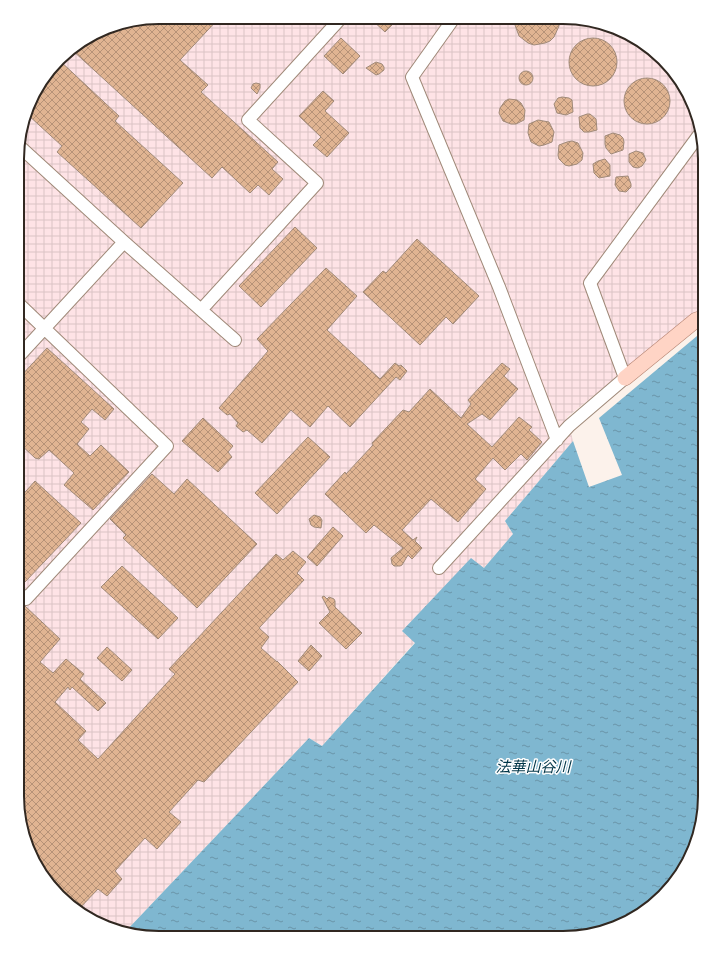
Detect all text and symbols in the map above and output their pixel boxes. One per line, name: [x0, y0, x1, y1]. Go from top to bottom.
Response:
water label: 法華山谷川: [495, 757, 572, 777]

